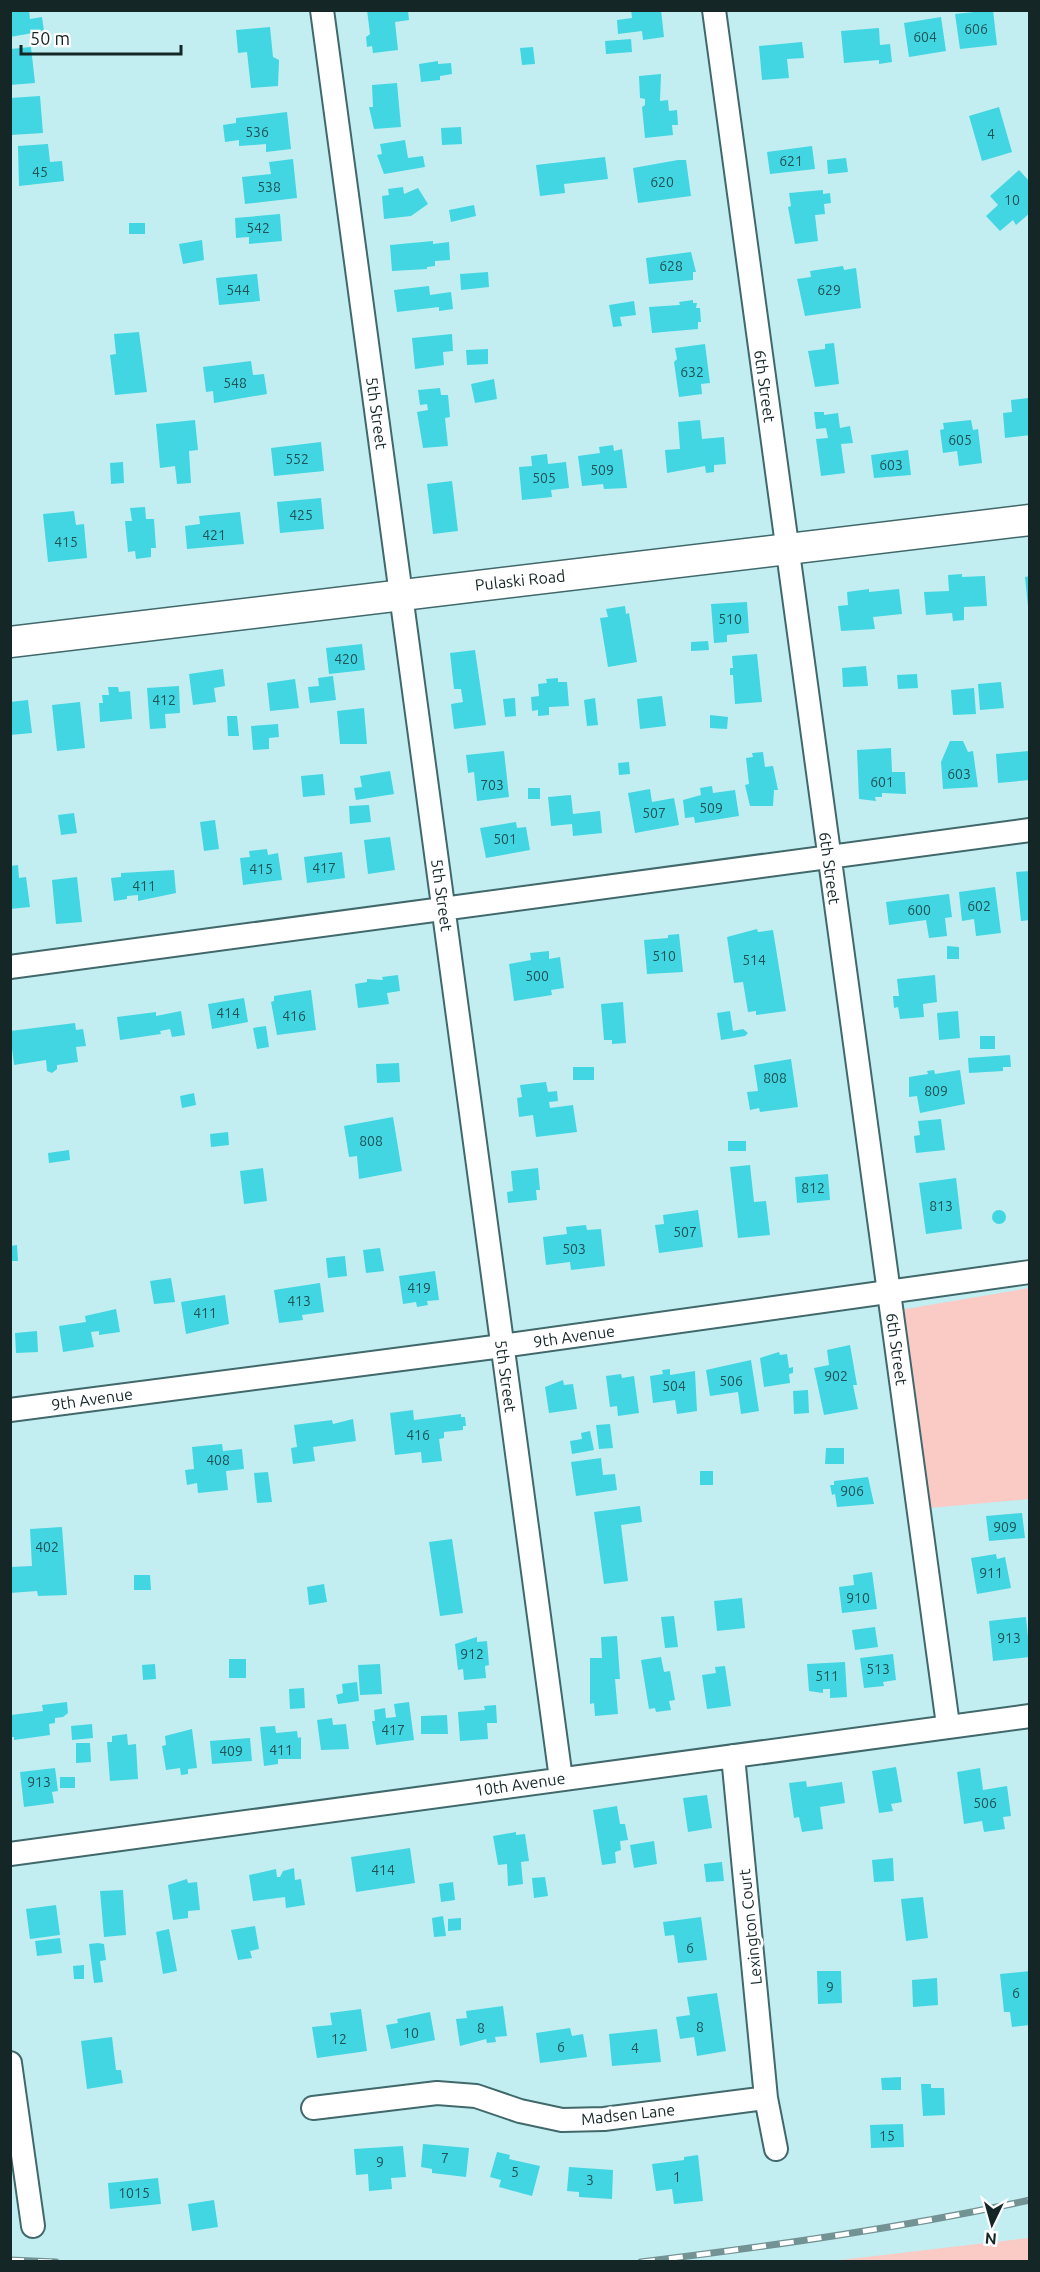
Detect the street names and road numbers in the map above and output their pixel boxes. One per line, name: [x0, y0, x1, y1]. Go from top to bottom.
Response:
street label: 6th Street: [751, 349, 779, 424]
street label: 5th Street: [363, 376, 391, 451]
street label: Pulaski Road: [474, 566, 566, 594]
street label: 6th Street: [816, 831, 844, 906]
street label: 5th Street: [428, 858, 456, 933]
street label: 6th Street: [883, 1312, 911, 1387]
street label: 9th Avenue: [532, 1321, 616, 1351]
street label: 5th Street: [492, 1339, 520, 1414]
street label: 9th Avenue: [50, 1384, 134, 1414]
street label: 10th Avenue: [474, 1769, 566, 1799]
street label: Lexington Court: [735, 1868, 765, 1986]
street label: Madsen Lane: [580, 2100, 676, 2128]

